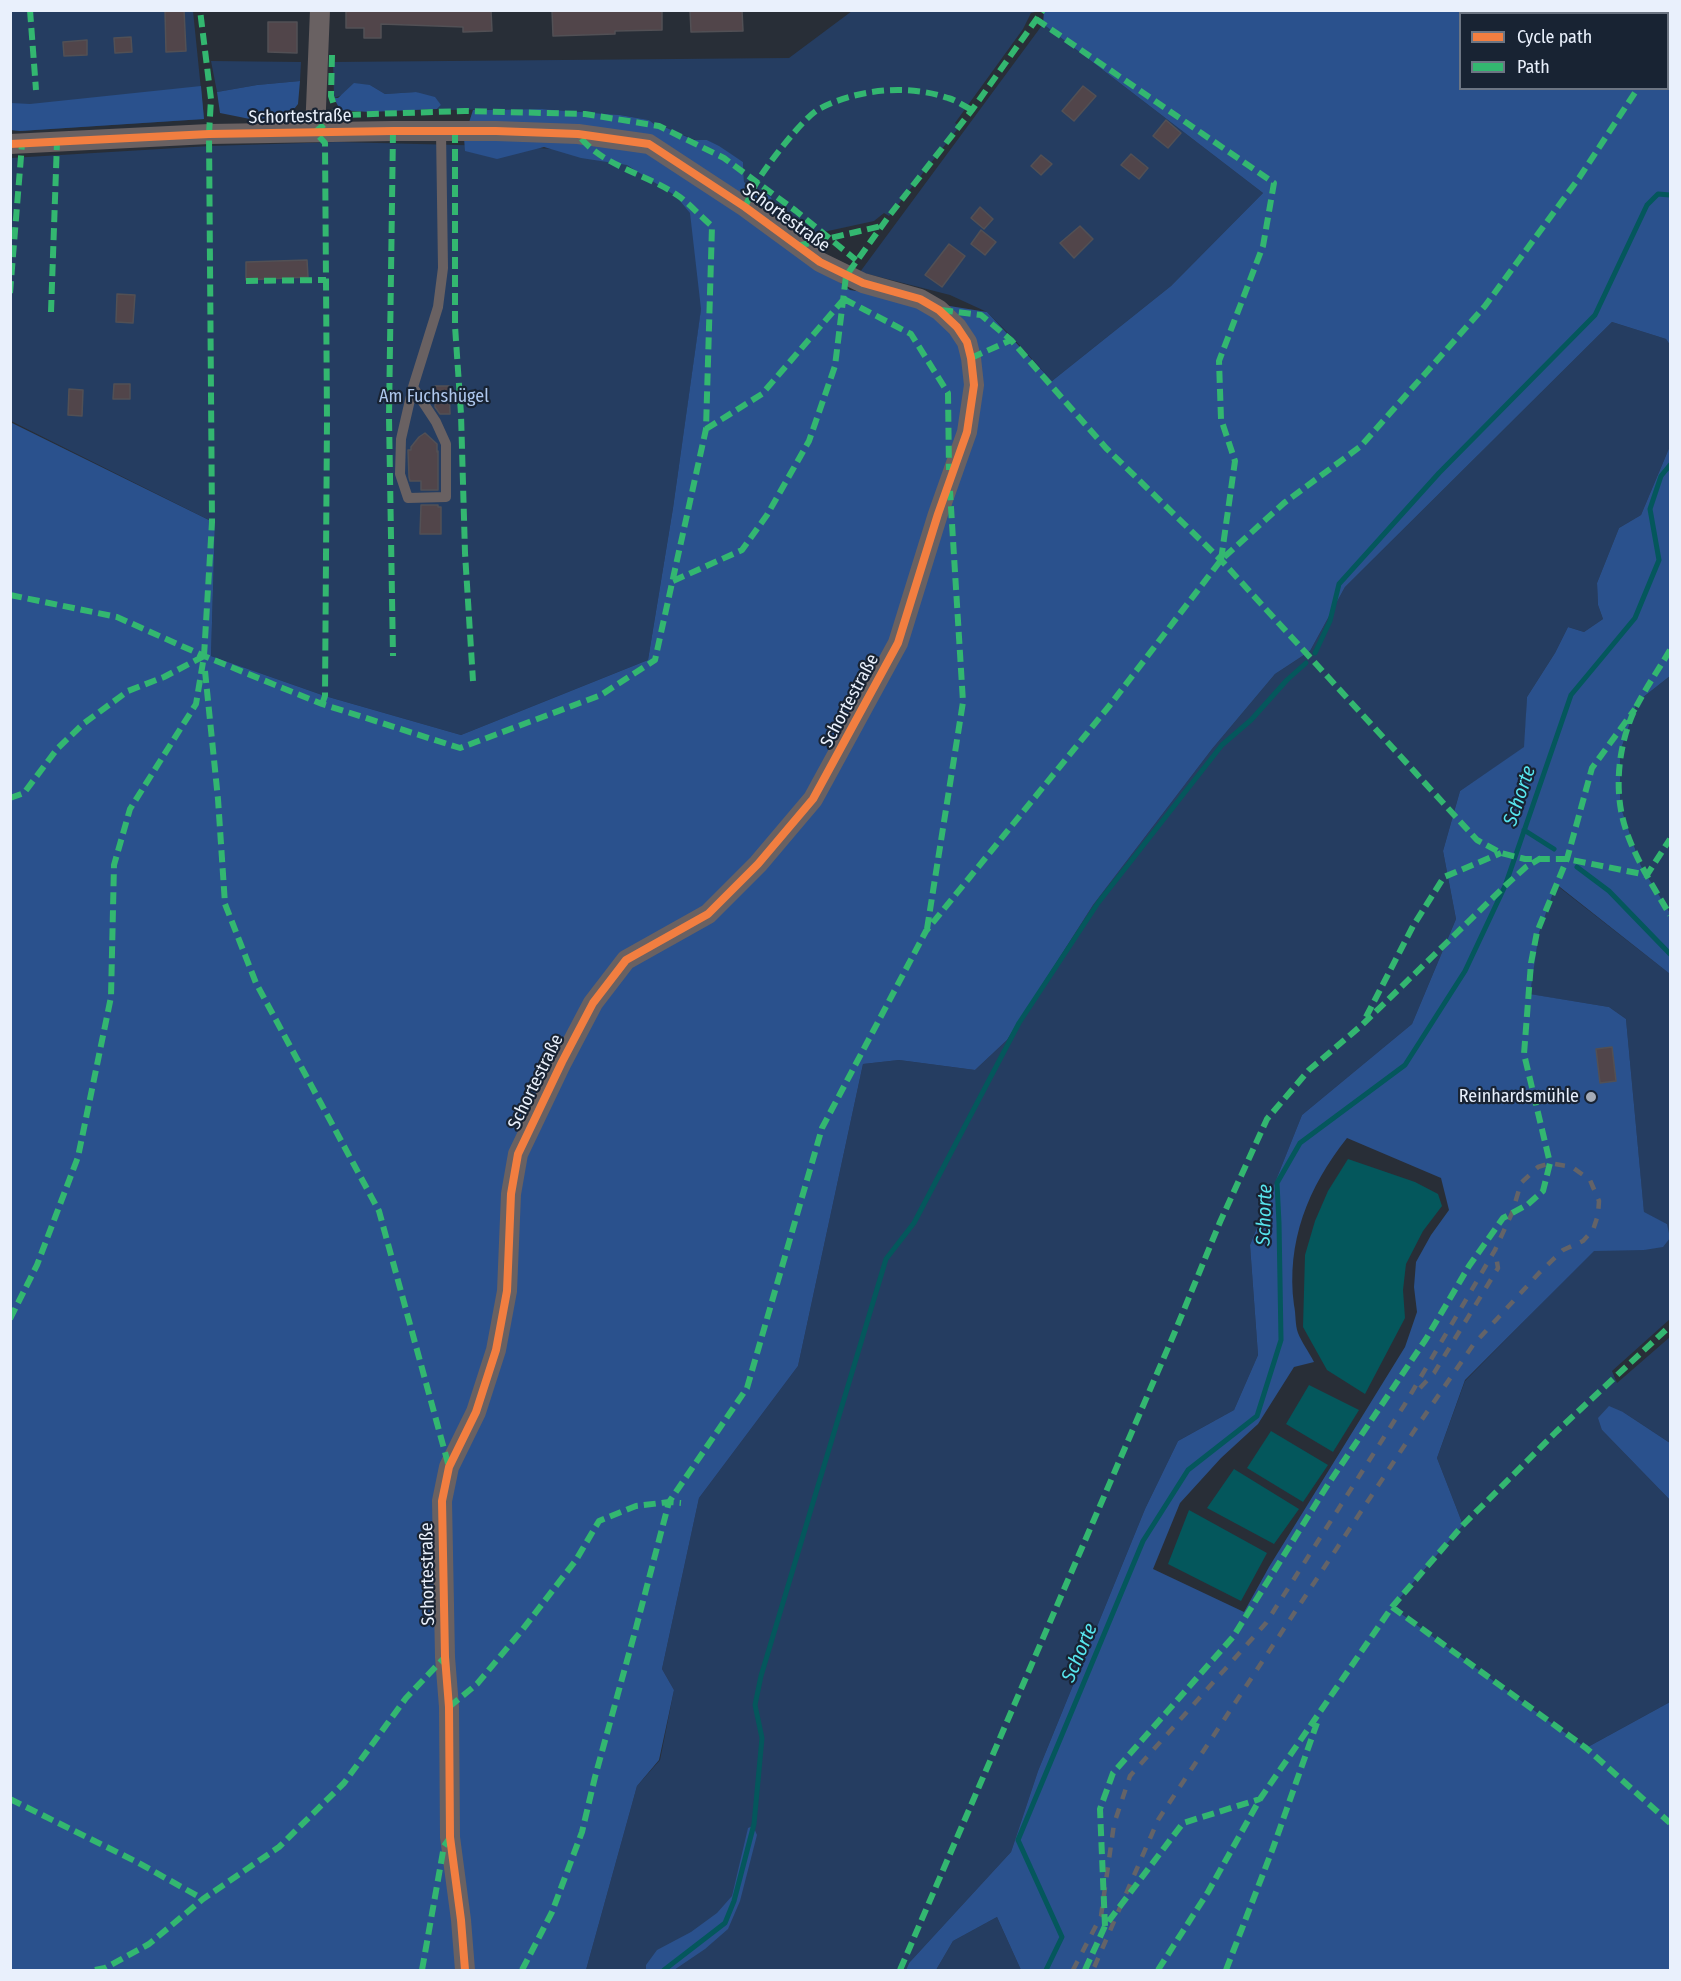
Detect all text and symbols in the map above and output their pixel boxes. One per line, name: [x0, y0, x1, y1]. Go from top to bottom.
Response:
legend: [1459, 12, 1669, 90]
text: Cycle path: [1517, 26, 1592, 48]
text: Path: [1517, 56, 1550, 78]
street label: Schortestraße: [248, 105, 352, 129]
street label: Schortestraße: [738, 179, 834, 257]
park label: Am Fuchshügel: [379, 386, 489, 408]
street label: Schortestraße: [816, 650, 884, 752]
water label: Schorte: [1499, 763, 1541, 829]
street label: Schortestraße: [504, 1031, 568, 1133]
place label: Reinhardsmühle: [1459, 1086, 1579, 1108]
marker: Reinhardsmühle: [1584, 1090, 1598, 1104]
water label: Schorte: [1252, 1184, 1278, 1246]
street label: Schortestraße: [416, 1522, 440, 1626]
water label: Schorte: [1057, 1620, 1103, 1686]

